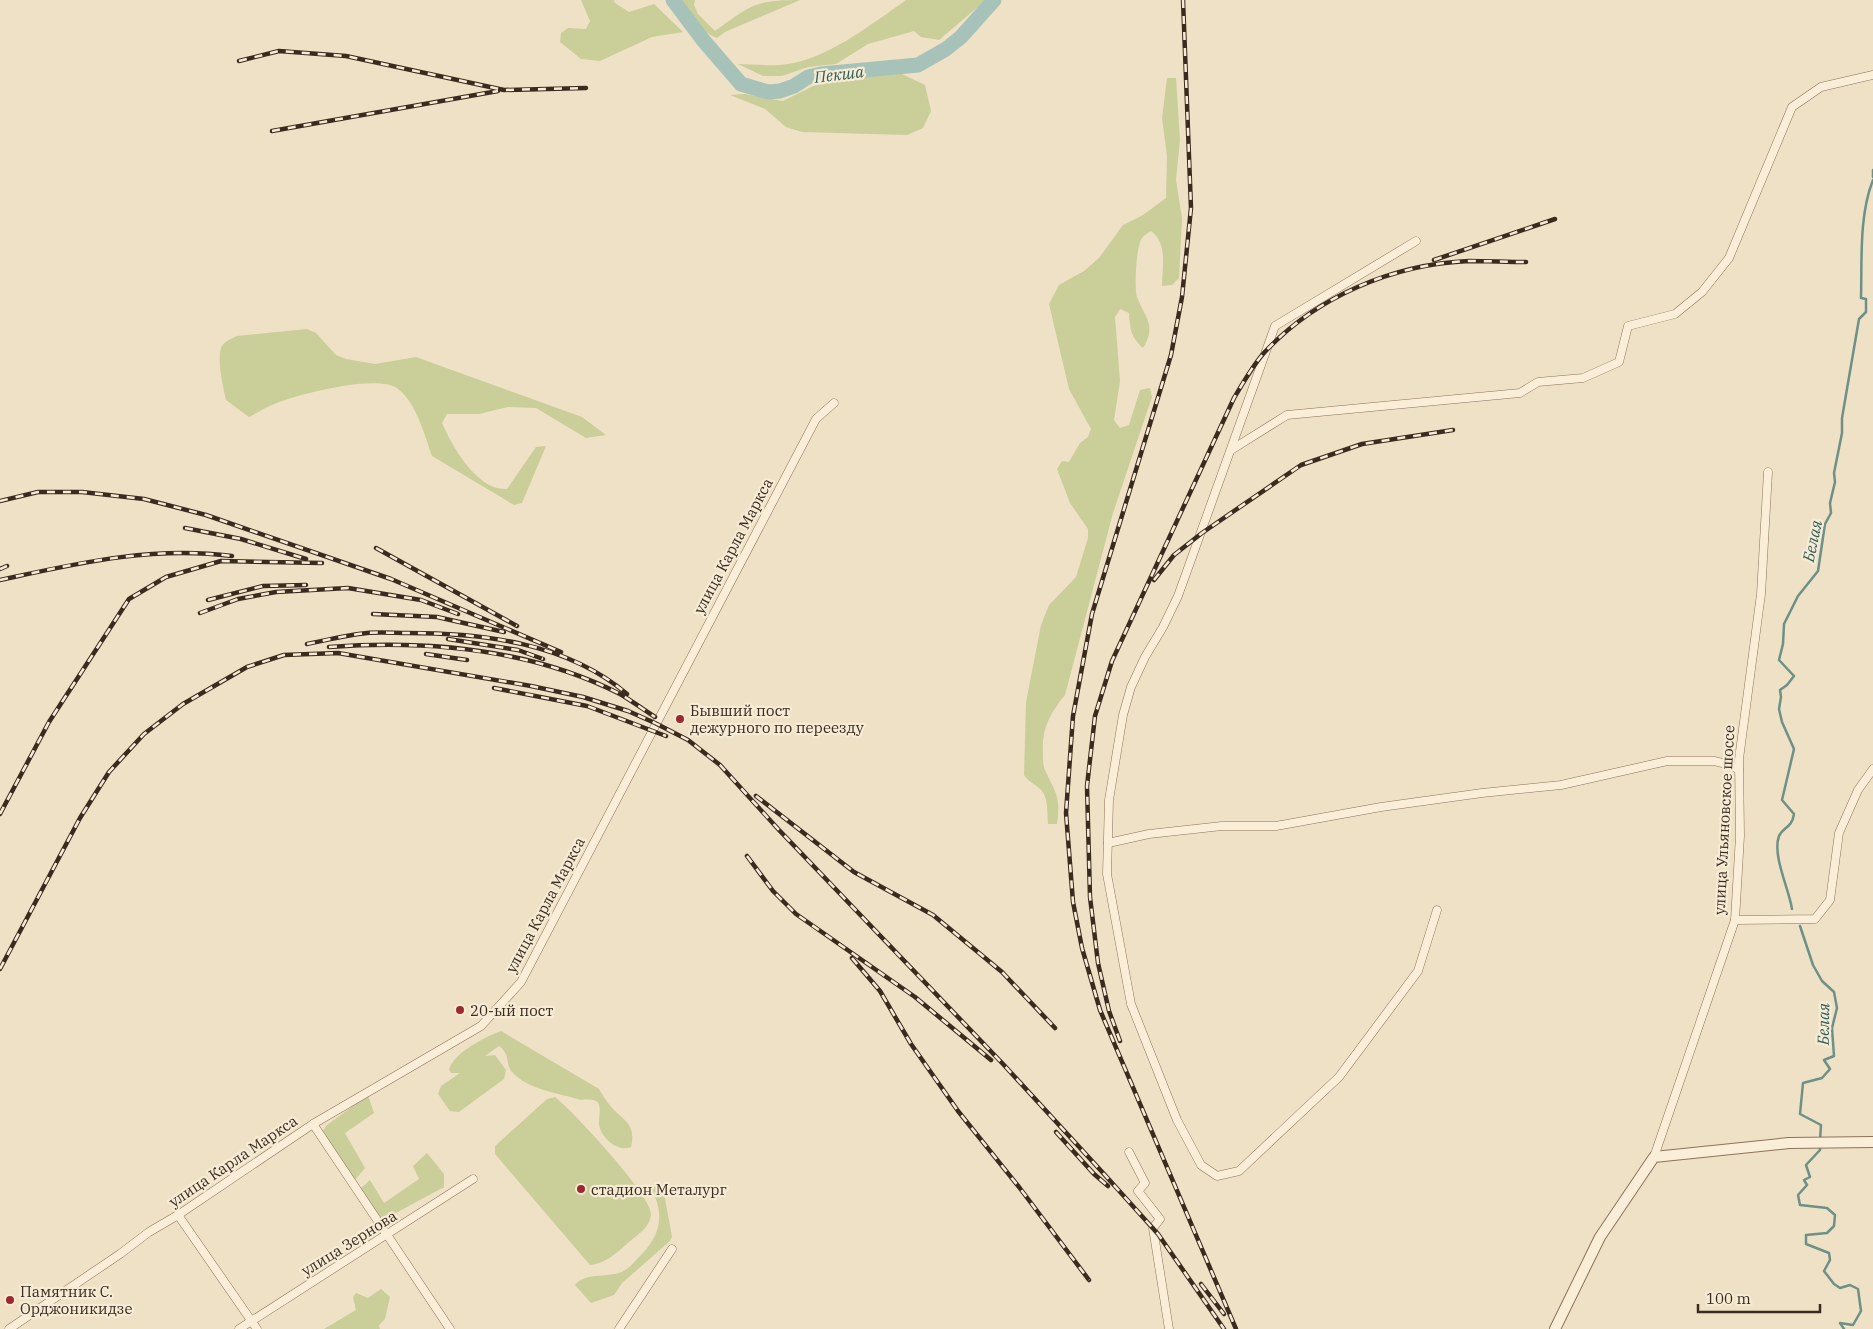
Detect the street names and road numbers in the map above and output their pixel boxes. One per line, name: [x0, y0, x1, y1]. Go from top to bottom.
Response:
street label: улица Карла Маркса: [689, 475, 777, 617]
street label: улица Ульяновское шоссе: [1710, 725, 1738, 915]
street label: улица Карла Маркса: [501, 834, 589, 976]
street label: улица Карла Маркса: [165, 1111, 301, 1211]
street label: улица Зернова: [298, 1206, 400, 1280]

